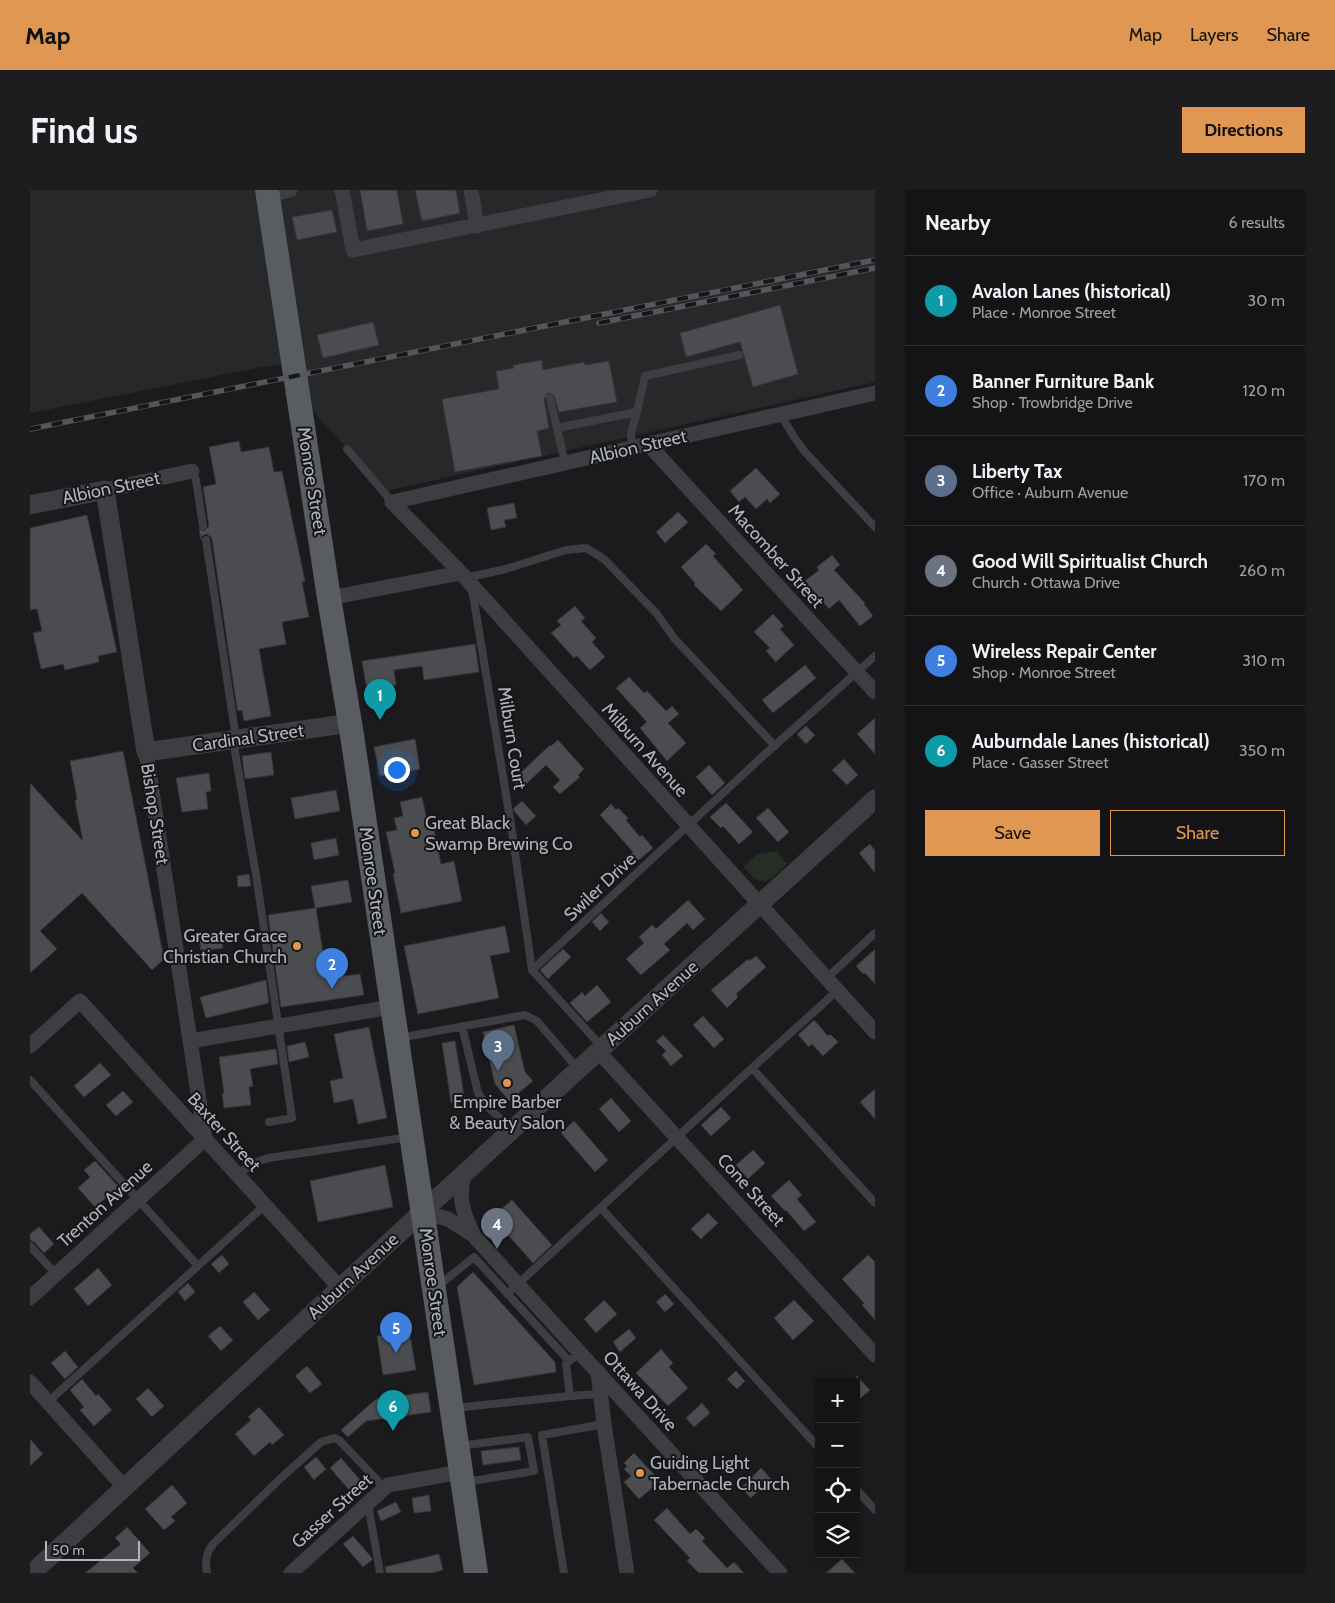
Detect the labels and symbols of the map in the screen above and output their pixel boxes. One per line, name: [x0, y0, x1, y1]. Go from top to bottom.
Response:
street label: Monroe Street: [293, 425, 331, 537]
street label: Albion Street: [587, 425, 689, 469]
street label: Albion Street: [60, 467, 162, 509]
street label: Macomber Street: [724, 500, 828, 612]
pin: 1: [364, 679, 396, 720]
street label: Milburn Court: [493, 685, 531, 791]
street label: Milburn Avenue: [597, 698, 693, 802]
street label: Cardinal Street: [191, 719, 305, 757]
your location: [384, 757, 410, 783]
street label: Bishop Street: [136, 762, 174, 866]
place label: Great Black Swamp Brewing Co: [425, 812, 573, 855]
street label: Monroe Street: [355, 825, 391, 937]
marker: Great Black Swamp Brewing Co: [409, 827, 421, 839]
street label: Swiler Drive: [559, 848, 641, 926]
place label: Greater Grace Christian Church: [163, 925, 287, 968]
marker: Greater Grace Christian Church: [291, 940, 303, 952]
pin: 2: [316, 948, 348, 989]
street label: Auburn Avenue: [601, 956, 703, 1050]
pin: 3: [482, 1030, 514, 1071]
marker: Empire Barber & Beauty Salon: [501, 1077, 513, 1089]
street label: Baxter Street: [183, 1088, 265, 1176]
place label: Empire Barber & Beauty Salon: [449, 1091, 565, 1134]
street label: Cone Street: [713, 1149, 789, 1231]
street label: Trenton Avenue: [53, 1156, 157, 1252]
pin: 4: [481, 1208, 513, 1249]
street label: Monroe Street: [415, 1226, 451, 1338]
street label: Auburn Avenue: [303, 1228, 403, 1324]
pin: 5: [380, 1312, 412, 1353]
street label: Ottawa Drive: [598, 1346, 682, 1436]
pin: 6: [377, 1390, 409, 1431]
place label: Guiding Light Tabernacle Church: [650, 1452, 790, 1495]
marker: Guiding Light Tabernacle Church: [634, 1467, 646, 1479]
street label: Gasser Street: [287, 1469, 377, 1553]
scale bar: [45, 1538, 140, 1561]

